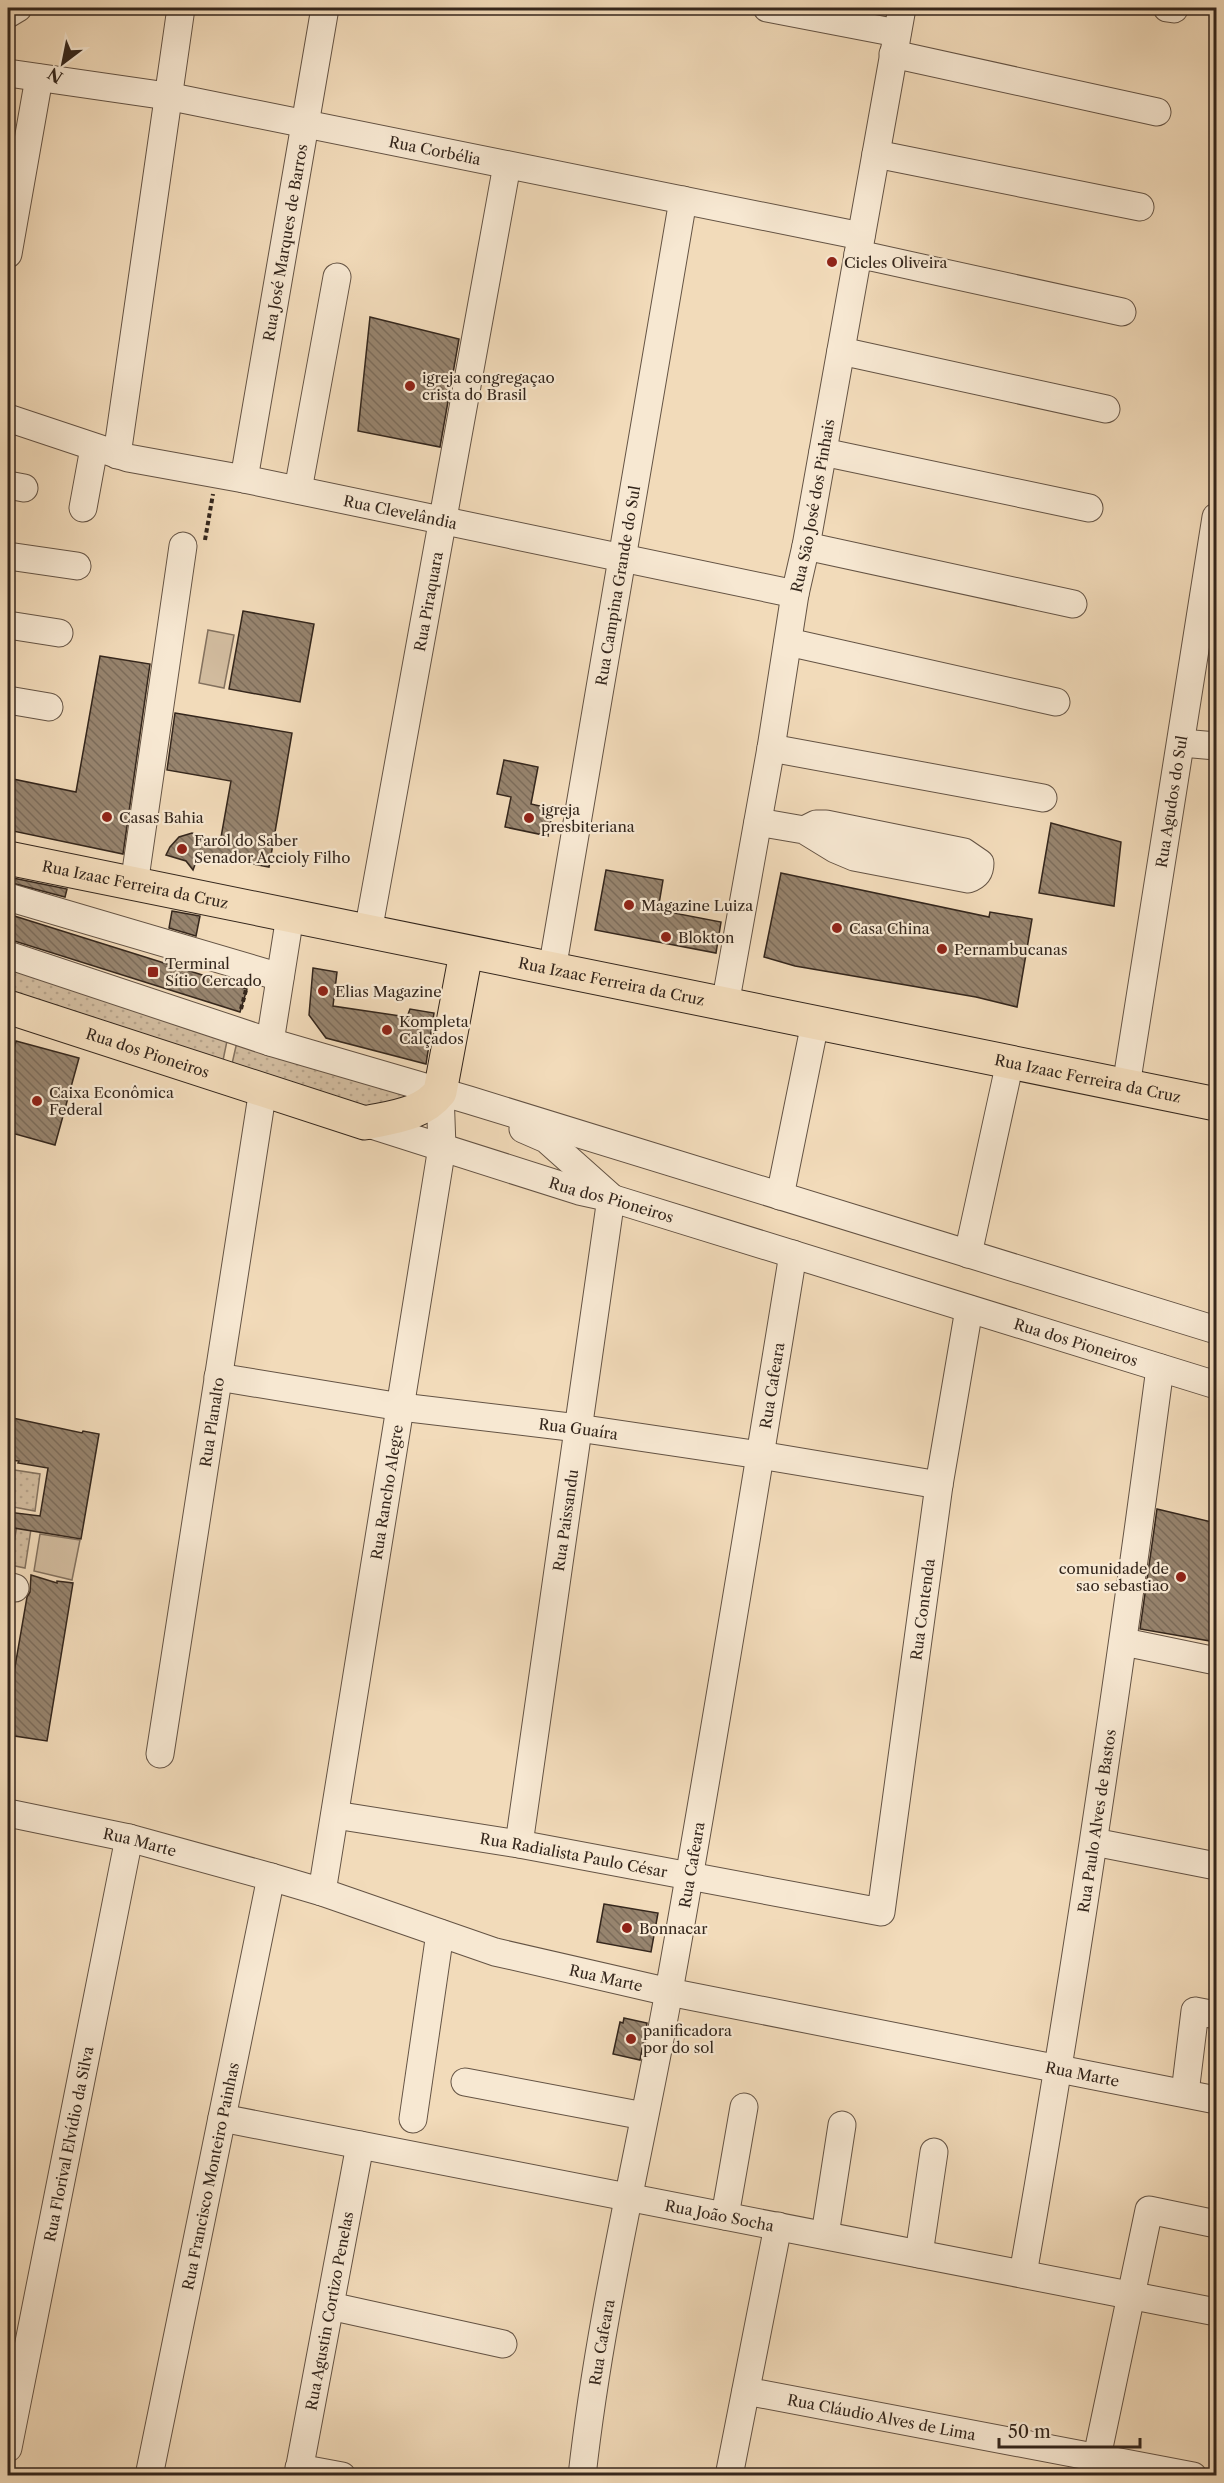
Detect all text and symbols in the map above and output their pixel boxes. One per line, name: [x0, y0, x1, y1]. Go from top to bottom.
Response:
north arrow: [33, 33, 93, 93]
text: N: [44, 64, 66, 88]
street label: Rua Corbélia: [387, 131, 483, 169]
street label: Rua José Marques de Barros: [258, 142, 311, 343]
place label: Cicles Oliveira: [844, 253, 948, 272]
marker: Cicles Oliveira: [825, 255, 839, 269]
place label: igreja congregaçao crista do Brasil: [422, 368, 555, 404]
marker: igreja congregaçao crista do Brasil: [403, 379, 417, 393]
street label: Rua São José dos Pinhais: [786, 417, 838, 594]
street label: Rua Campina Grande do Sul: [591, 484, 644, 687]
street label: Rua Clevelândia: [342, 490, 459, 533]
street label: Rua Piraquara: [410, 550, 446, 653]
street label: Rua Agudos do Sul: [1151, 734, 1191, 869]
place label: igreja presbiteriana: [541, 800, 635, 836]
place label: Casas Bahia: [119, 808, 204, 827]
marker: Casas Bahia: [100, 810, 114, 824]
marker: igreja presbiteriana: [522, 811, 536, 825]
place label: Farol do Saber Senador Accioly Filho: [194, 831, 350, 867]
marker: Farol do Saber Senador Accioly Filho: [175, 842, 189, 856]
street label: Rua Izaac Ferreira da Cruz: [41, 856, 231, 912]
place label: Magazine Luiza: [641, 896, 753, 915]
marker: Magazine Luiza: [622, 898, 636, 912]
place label: Casa China: [849, 919, 930, 938]
marker: Casa China: [830, 921, 844, 935]
place label: Blokton: [678, 928, 735, 947]
marker: Blokton: [659, 930, 673, 944]
place label: Pernambucanas: [954, 940, 1067, 959]
marker: Pernambucanas: [935, 942, 949, 956]
street label: Rua Izaac Ferreira da Cruz: [517, 953, 707, 1009]
place label: Terminal Sítio Cercado: [165, 954, 262, 990]
marker: Terminal Sítio Cercado: [146, 965, 160, 979]
place label: Elias Magazine: [335, 982, 442, 1001]
marker: Elias Magazine: [316, 984, 330, 998]
place label: Kompleta Calçados: [399, 1012, 469, 1048]
street label: Rua dos Pioneiros: [84, 1023, 212, 1081]
marker: Kompleta Calçados: [380, 1023, 394, 1037]
street label: Rua Izaac Ferreira da Cruz: [993, 1050, 1183, 1106]
place label: Caixa Econômica Federal: [49, 1083, 174, 1119]
marker: Caixa Econômica Federal: [30, 1094, 44, 1108]
street label: Rua dos Pioneiros: [547, 1173, 676, 1226]
street label: Rua dos Pioneiros: [1012, 1314, 1140, 1370]
street label: Rua Cafeara: [755, 1341, 788, 1430]
street label: Rua Planalto: [195, 1376, 228, 1468]
street label: Rua Guaíra: [537, 1414, 619, 1443]
street label: Rua Rancho Alegre: [366, 1423, 407, 1561]
street label: Rua Paissandu: [548, 1468, 582, 1573]
street label: Rua Contenda: [906, 1557, 938, 1661]
place label: comunidade de sao sebastiao: [1059, 1559, 1169, 1595]
marker: comunidade de sao sebastiao: [1174, 1570, 1188, 1584]
street label: Rua Paulo Alves de Bastos: [1073, 1728, 1119, 1914]
street label: Rua Cafeara: [674, 1820, 708, 1909]
street label: Rua Marte: [102, 1823, 179, 1860]
street label: Rua Radialista Paulo César: [479, 1828, 670, 1881]
place label: Bonnacar: [639, 1919, 708, 1938]
marker: Bonnacar: [620, 1921, 634, 1935]
street label: Rua Marte: [567, 1960, 645, 1995]
place label: panificadora por do sol: [643, 2021, 732, 2057]
marker: panificadora por do sol: [624, 2032, 638, 2046]
street label: Rua Florival Elvídio da Silva: [40, 2044, 97, 2243]
street label: Rua Marte: [1044, 2057, 1121, 2090]
street label: Rua Francisco Monteiro Painhas: [178, 2061, 243, 2292]
street label: Rua João Socha: [663, 2195, 776, 2235]
street label: Rua Agustin Cortizo Penelas: [301, 2210, 357, 2412]
street label: Rua Cafeara: [585, 2298, 618, 2387]
street label: Rua Cláudio Alves de Lima: [786, 2390, 977, 2444]
scale bar: [999, 2411, 1140, 2449]
text: 50 m: [1008, 2421, 1051, 2443]

